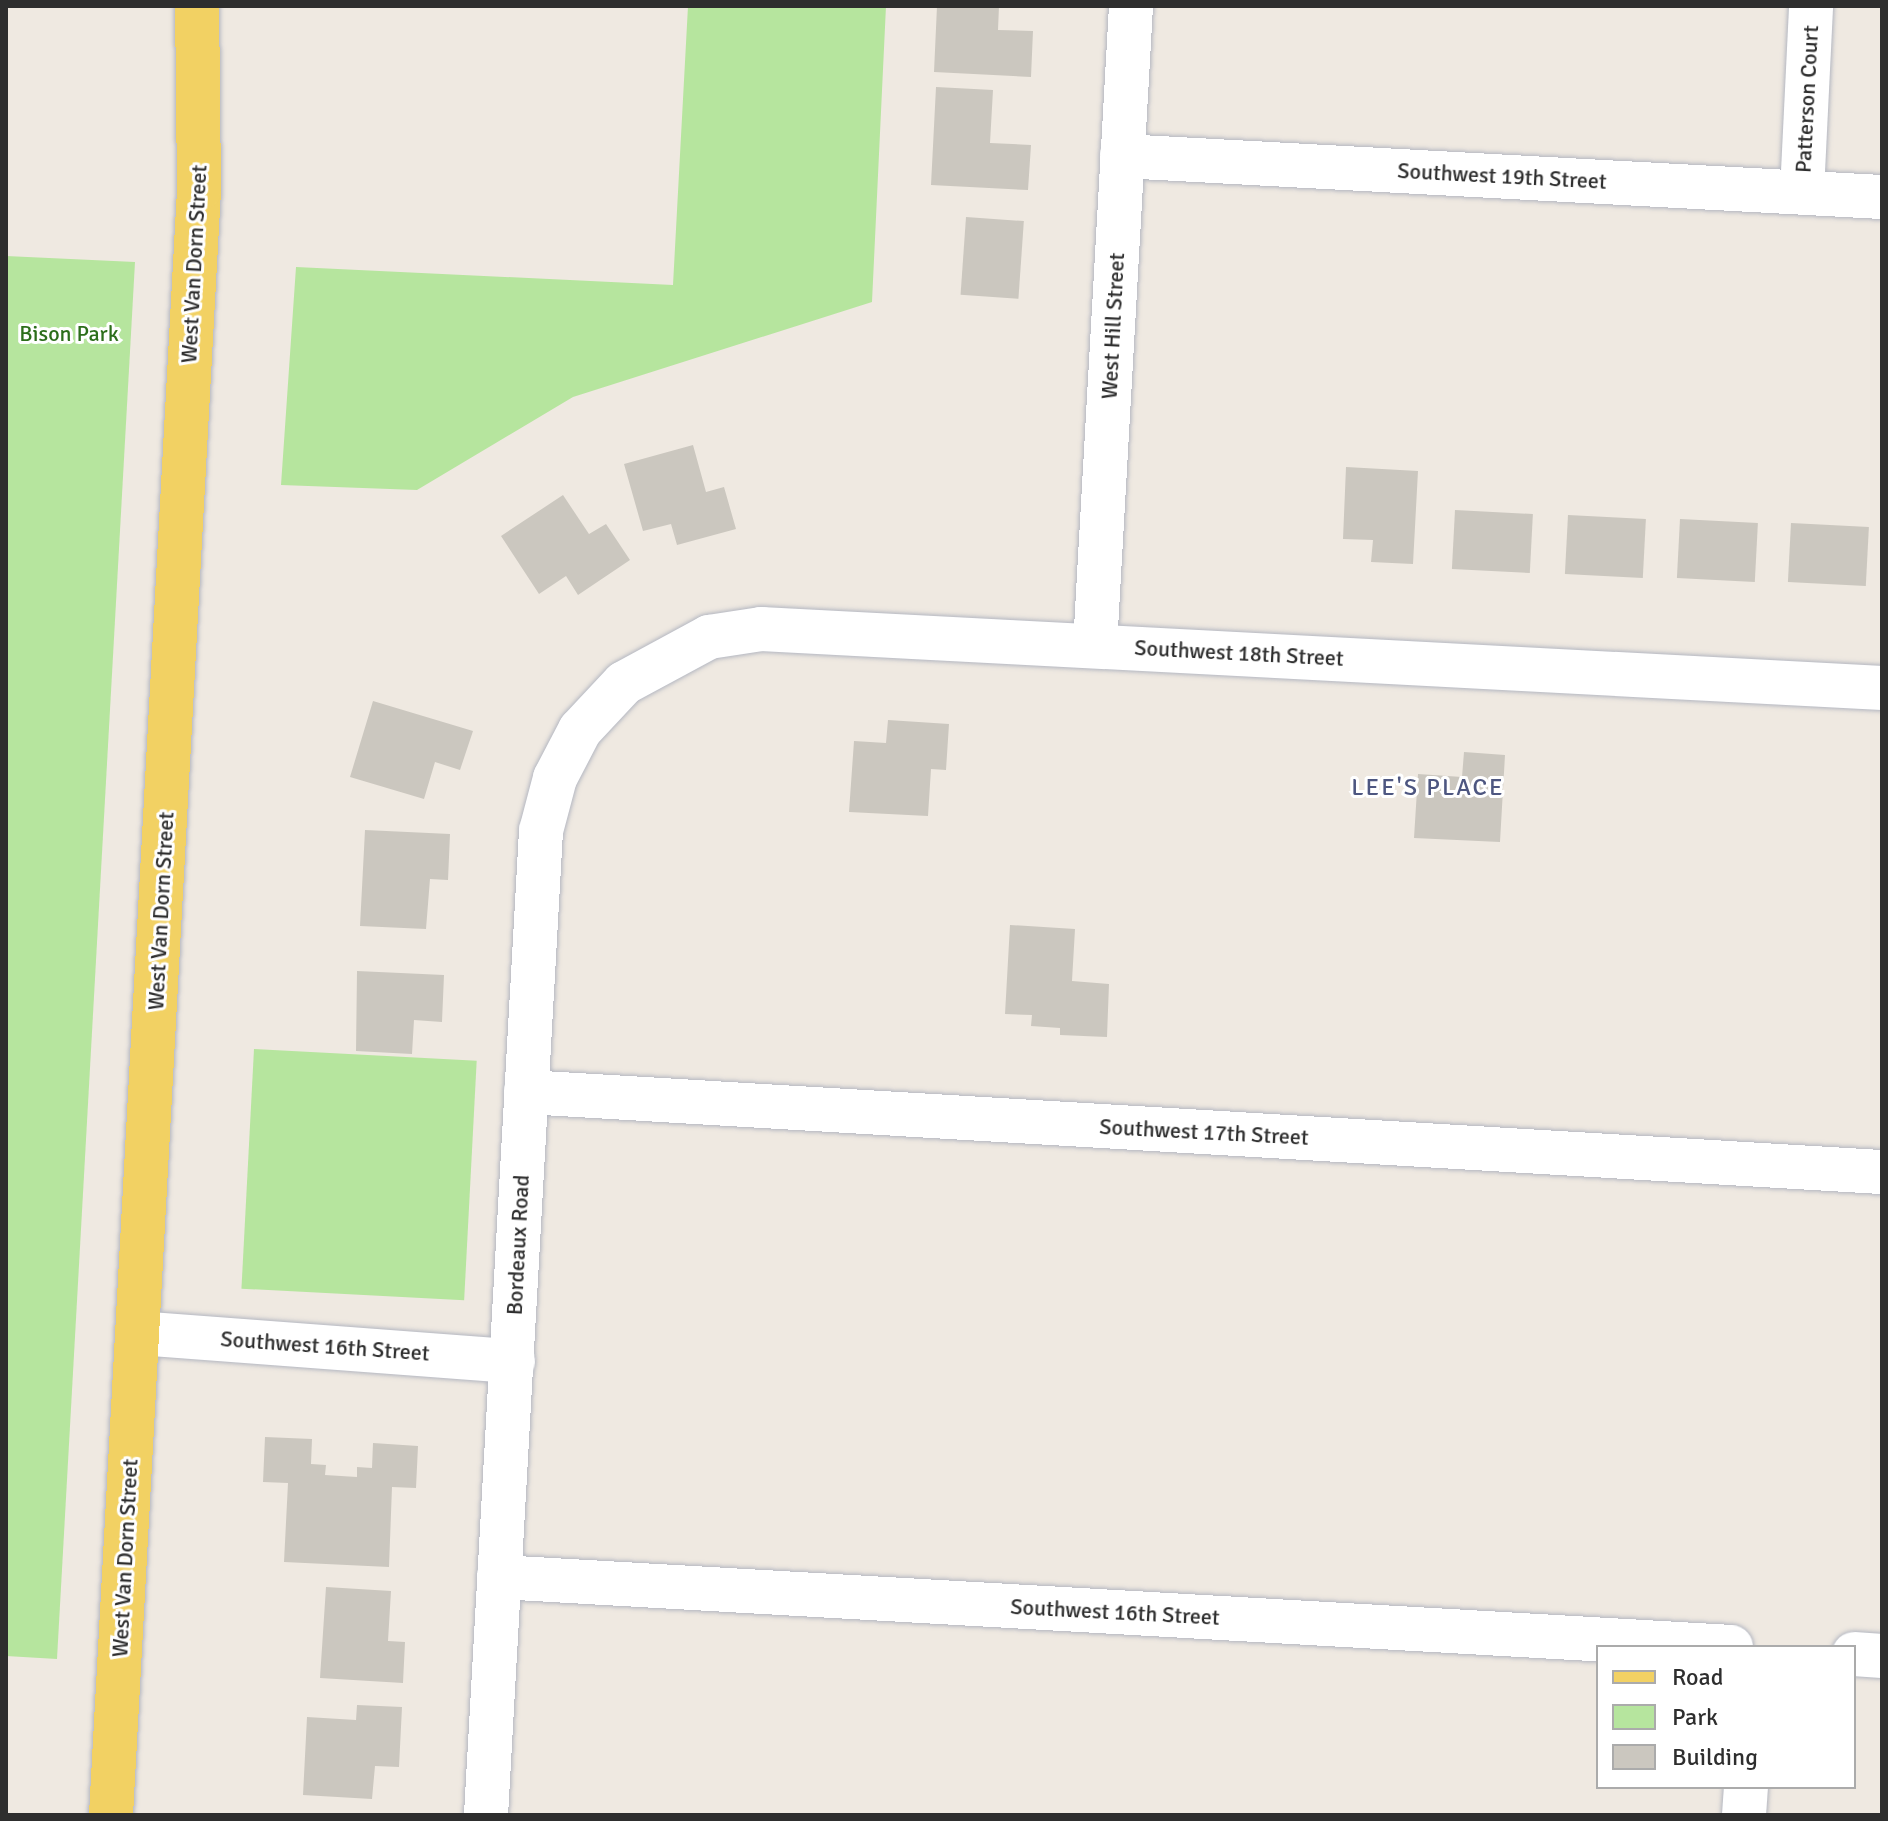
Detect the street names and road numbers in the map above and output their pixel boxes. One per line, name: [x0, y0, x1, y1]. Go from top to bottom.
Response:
street label: Patterson Court: [1790, 24, 1824, 174]
street label: Southwest 19th Street: [1397, 157, 1607, 195]
street label: West Van Dorn Street: [176, 164, 212, 364]
street label: West Hill Street: [1096, 252, 1130, 400]
street label: Southwest 18th Street: [1134, 634, 1344, 672]
street label: West Van Dorn Street: [143, 811, 179, 1011]
street label: Southwest 17th Street: [1099, 1113, 1309, 1151]
street label: Bordeaux Road: [501, 1174, 535, 1316]
street label: Southwest 16th Street: [220, 1326, 430, 1366]
street label: West Van Dorn Street: [107, 1458, 143, 1658]
street label: Southwest 16th Street: [1010, 1593, 1220, 1631]

